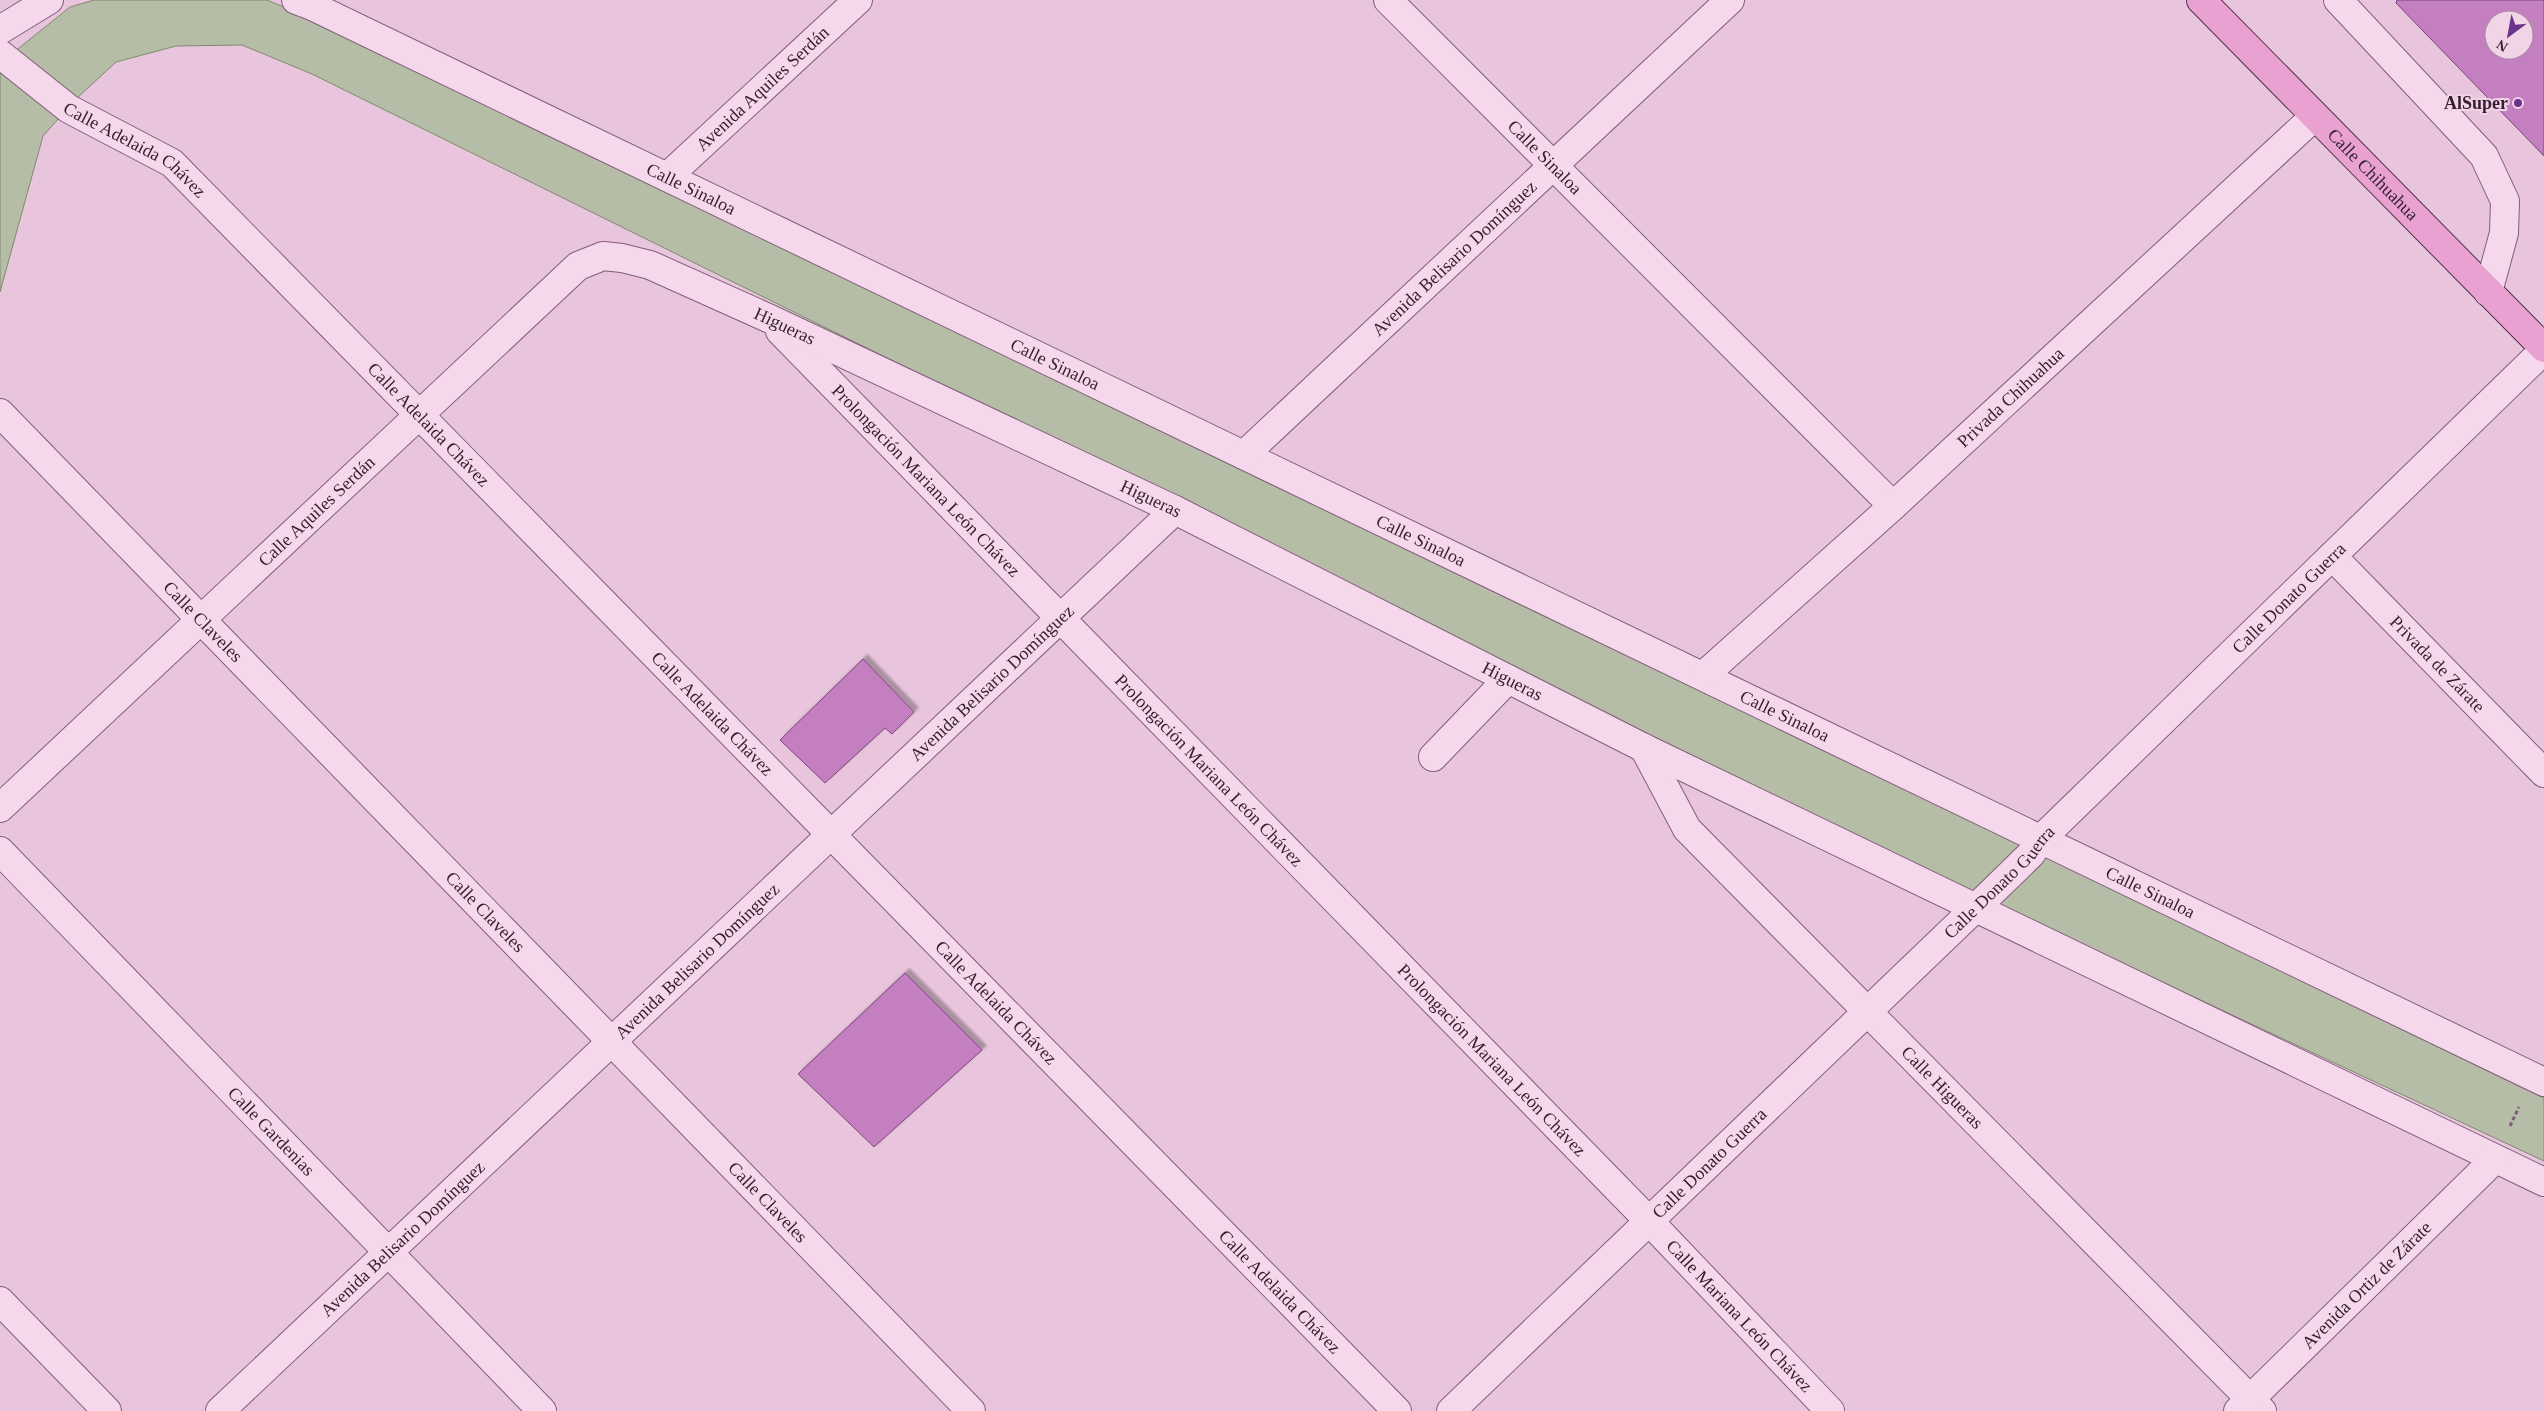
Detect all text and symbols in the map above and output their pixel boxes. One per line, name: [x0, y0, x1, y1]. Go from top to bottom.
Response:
north arrow: [2484, 10, 2534, 60]
street label: Avenida Aquiles Serdán: [692, 22, 833, 155]
text: N: [2494, 37, 2511, 55]
place label: AlSuper: [2444, 93, 2508, 113]
marker: AlSuper: [2512, 97, 2524, 109]
street label: Calle Adelaida Chávez: [60, 98, 210, 201]
street label: Calle Sinaloa: [1504, 116, 1586, 198]
street label: Calle Chihuahua: [2324, 125, 2422, 224]
street label: Calle Sinaloa: [643, 159, 739, 219]
street label: Avenida Belisario Domínguez: [1368, 176, 1541, 340]
street label: Higueras: [751, 303, 818, 349]
street label: Calle Sinaloa: [1007, 334, 1103, 394]
street label: Privada Chihuahua: [1953, 343, 2068, 451]
street label: Calle Adelaida Chávez: [364, 359, 494, 490]
street label: Prolongación Mariana León Chávez: [828, 380, 1024, 581]
street label: Calle Aquiles Serdán: [254, 452, 379, 570]
street label: Higueras: [1117, 476, 1185, 522]
street label: Calle Sinaloa: [1373, 511, 1469, 571]
street label: Calle Donato Guerra: [2228, 538, 2350, 657]
street label: Calle Claveles: [159, 577, 247, 666]
street label: Avenida Belisario Domínguez: [906, 601, 1078, 765]
street label: Privada de Zárate: [2386, 612, 2489, 716]
street label: Calle Adelaida Chávez: [647, 648, 777, 779]
street label: Higueras: [1479, 658, 1546, 705]
street label: Prolongación Mariana León Chávez: [1111, 670, 1307, 871]
street label: Calle Sinaloa: [1737, 686, 1833, 746]
street label: Calle Donato Guerra: [1940, 821, 2059, 943]
street label: Calle Sinaloa: [2103, 862, 2198, 922]
street label: Calle Claveles: [442, 867, 529, 956]
street label: Avenida Belisario Domínguez: [611, 879, 783, 1043]
street label: Calle Adelaida Chávez: [931, 937, 1061, 1069]
street label: Prolongación Mariana León Chávez: [1394, 960, 1590, 1160]
street label: Calle Higueras: [1897, 1042, 1987, 1133]
street label: Calle Gardenias: [224, 1083, 319, 1180]
street label: Calle Donato Guerra: [1648, 1104, 1770, 1222]
street label: Avenida Belisario Domínguez: [316, 1157, 489, 1321]
street label: Calle Claveles: [724, 1158, 811, 1247]
street label: Avenida Ortiz de Zárate: [2298, 1217, 2435, 1353]
street label: Calle Adelaida Chávez: [1215, 1226, 1345, 1358]
street label: Calle Mariana León Chávez: [1662, 1236, 1817, 1396]

